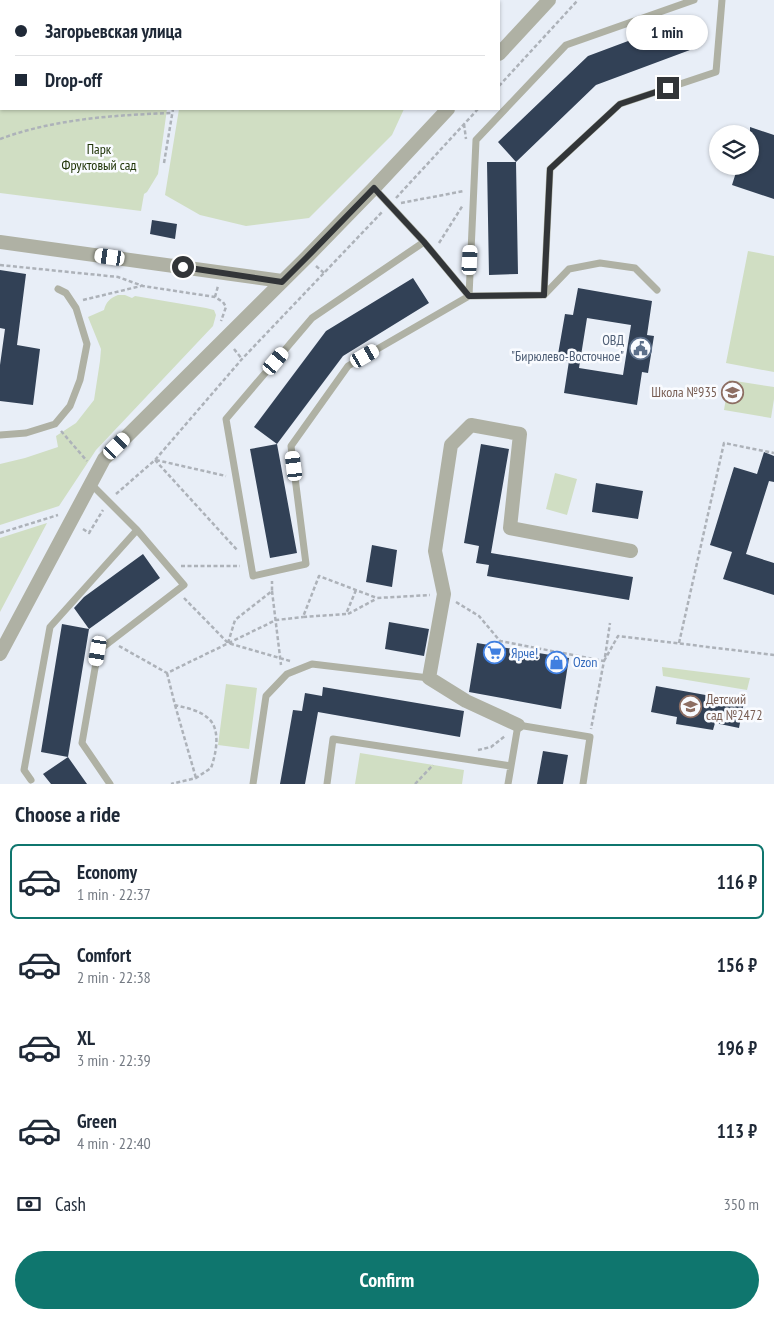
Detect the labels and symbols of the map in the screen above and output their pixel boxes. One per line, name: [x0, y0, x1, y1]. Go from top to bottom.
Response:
callout: 1 min: [627, 16, 709, 51]
route end: [657, 77, 679, 99]
park label: Парк Фруктовый сад: [62, 140, 136, 174]
car: [461, 245, 478, 275]
car: [94, 247, 125, 267]
route start: [172, 256, 194, 278]
place label: ОВД "Бирюлево-Восточное": [511, 331, 624, 365]
public building icon: ОВД "Бирюлево-Восточное": [628, 336, 652, 360]
car: [348, 342, 381, 370]
car: [260, 345, 291, 377]
school or university icon: Школа №935: [721, 380, 745, 404]
place label: Школа №935: [651, 383, 717, 401]
car: [101, 430, 132, 462]
car: [284, 450, 303, 482]
car: [88, 635, 107, 667]
supermarket icon: Ярче!: [483, 641, 507, 665]
place label: Ярче!: [511, 644, 538, 662]
shop icon: Ozon: [545, 650, 569, 674]
place label: Ozon: [573, 653, 598, 671]
place label: Детский сад №2472: [706, 690, 762, 724]
school or university icon: Детский сад №2472: [678, 695, 702, 719]

